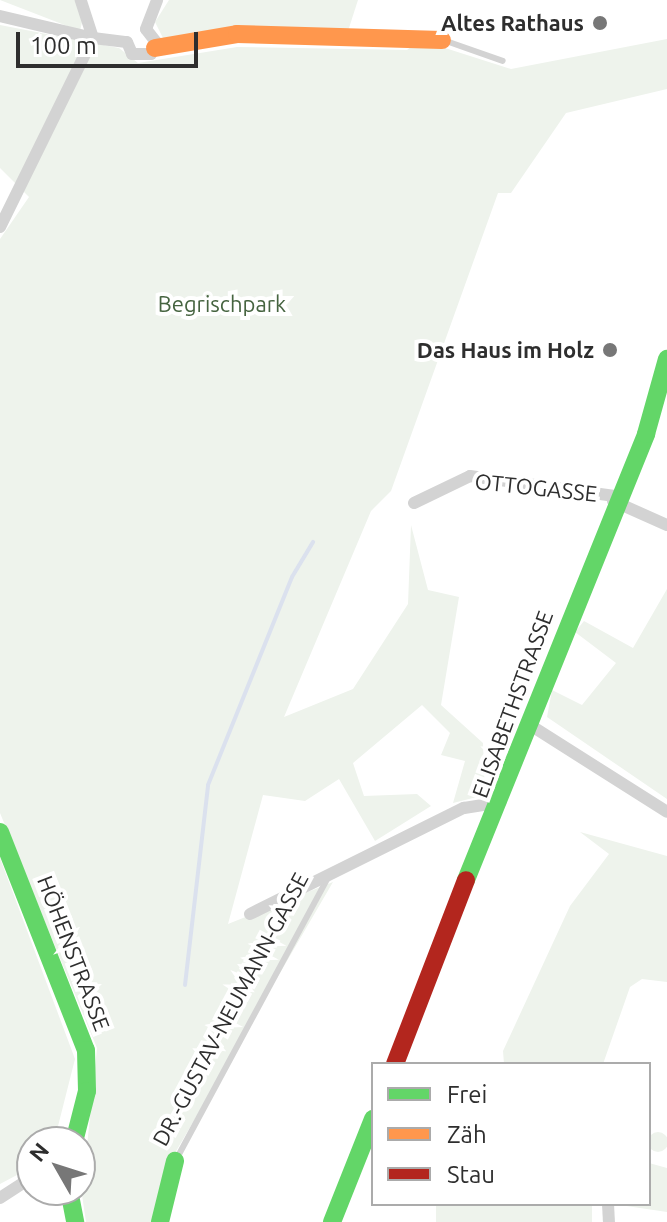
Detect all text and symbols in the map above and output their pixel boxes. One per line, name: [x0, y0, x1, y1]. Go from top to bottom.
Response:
place label: Altes Rathaus: [441, 10, 584, 36]
marker: Altes Rathaus: [591, 14, 609, 32]
scale bar: [20, 16, 202, 66]
text: 100 m: [30, 32, 97, 59]
park label: Begrischpark: [158, 291, 286, 317]
place label: Das Haus im Holz: [417, 337, 594, 363]
marker: Das Haus im Holz: [601, 341, 619, 359]
street label: OTTOGASSE: [473, 467, 599, 507]
street label: ELISABETHSTRASSE: [466, 607, 558, 801]
street label: DR.-GUSTAV-NEUMANN-GASSE: [147, 868, 313, 1150]
street label: HÖHENSTRASSE: [32, 872, 116, 1034]
legend: [371, 1062, 651, 1206]
text: Frei: [447, 1081, 487, 1108]
text: Zäh: [447, 1121, 487, 1148]
north arrow: [16, 1126, 96, 1206]
text: N: [24, 1138, 53, 1166]
text: Stau: [447, 1161, 495, 1188]

